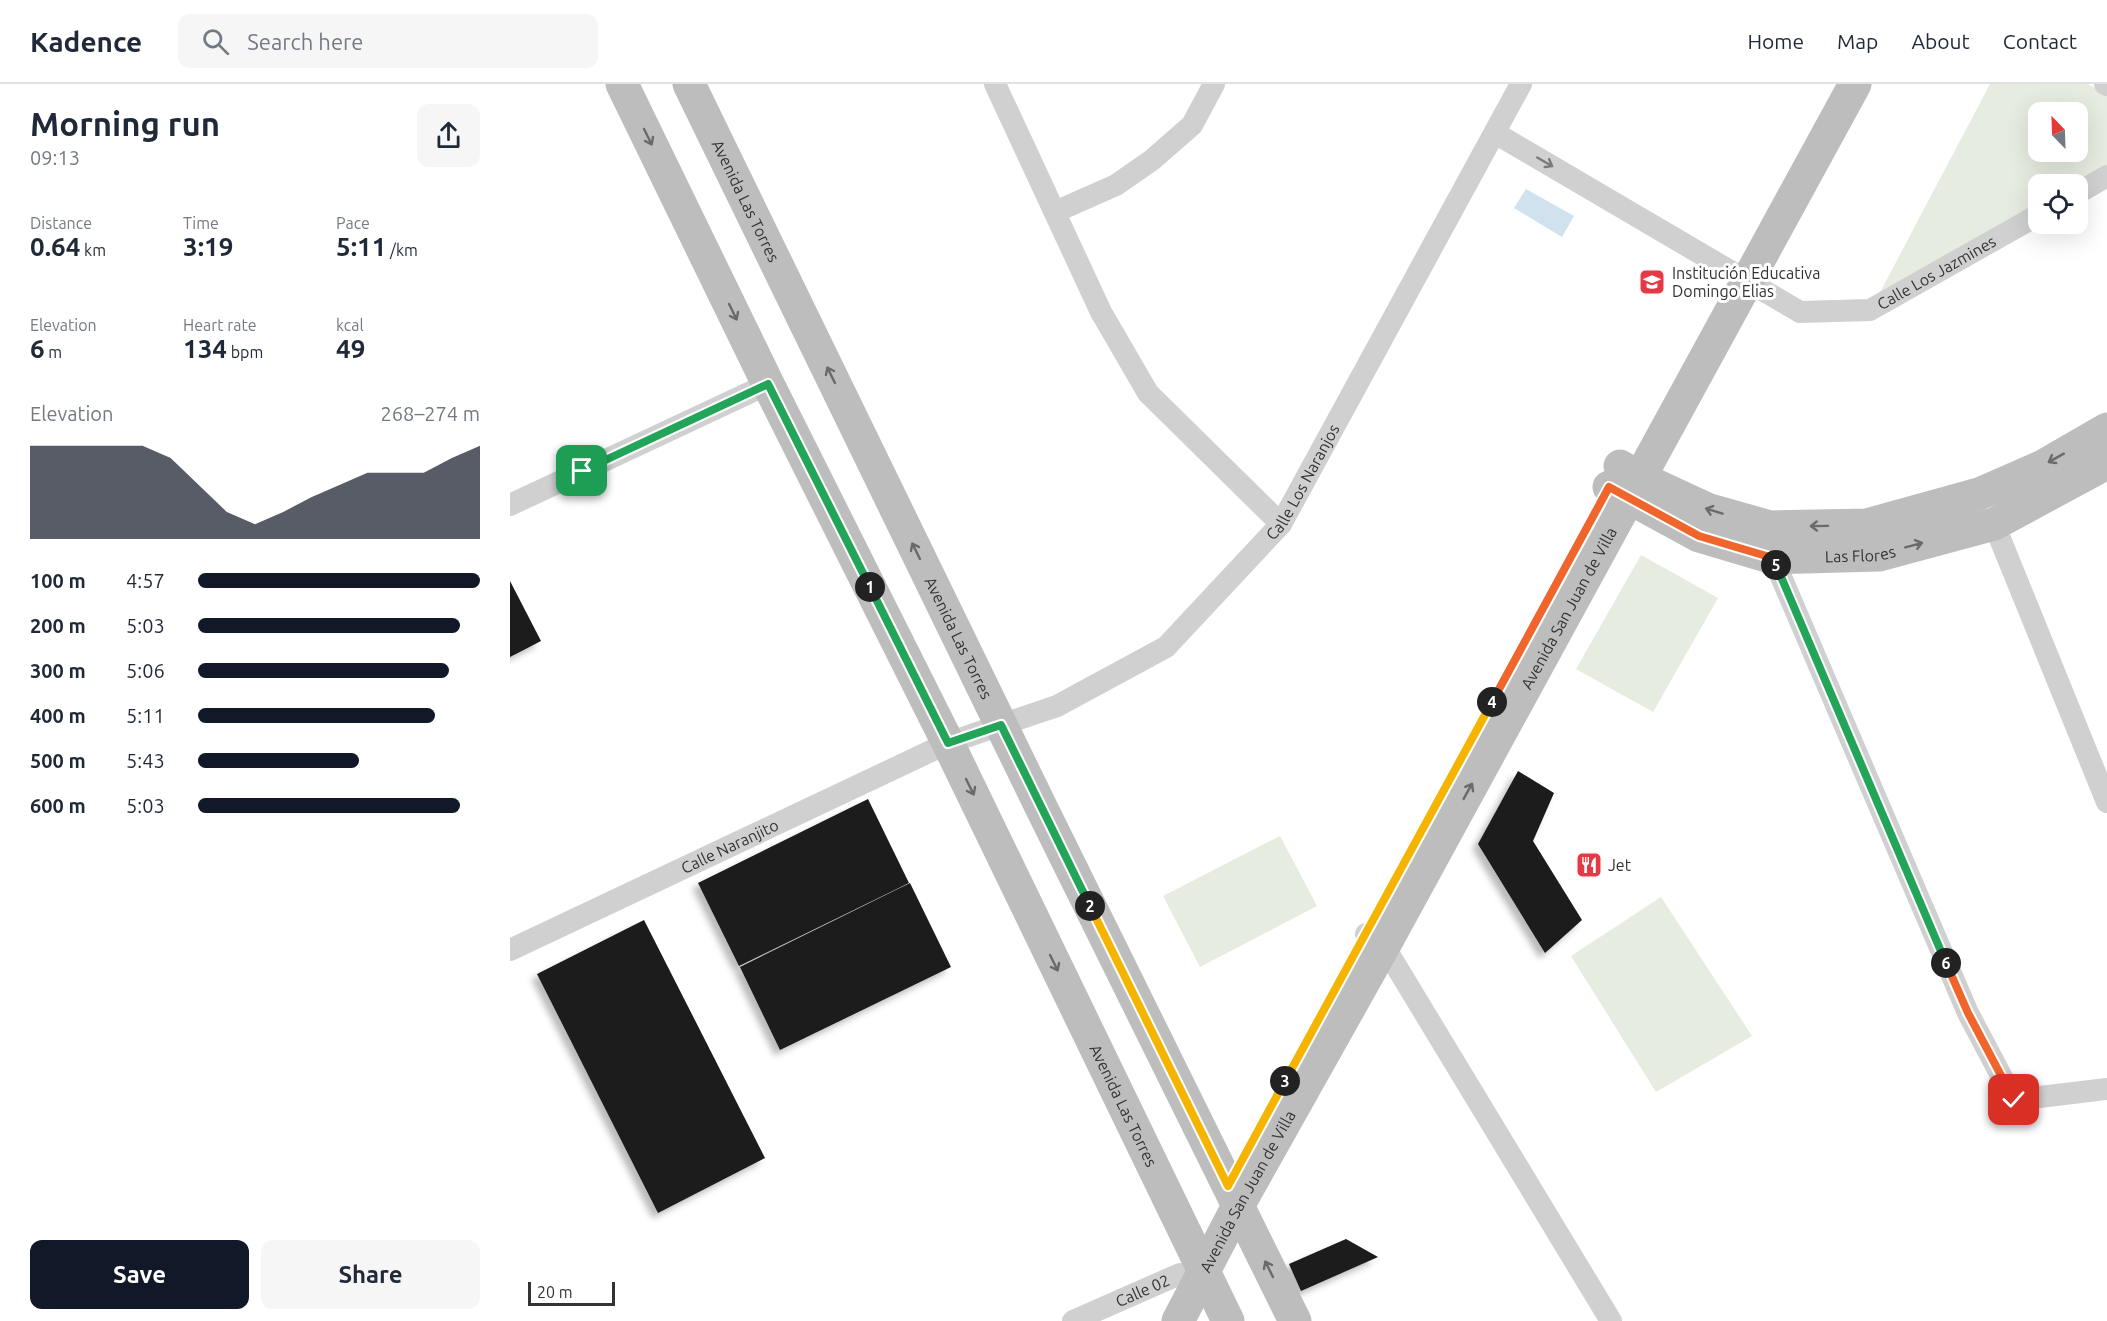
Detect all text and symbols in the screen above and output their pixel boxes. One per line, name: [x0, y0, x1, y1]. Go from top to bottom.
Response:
search box: [178, 14, 598, 68]
icon: search: [199, 25, 232, 58]
text: Kadence: [30, 26, 142, 57]
text: Search here: [247, 29, 364, 54]
text: Home: [1747, 29, 1804, 53]
text: Map: [1837, 29, 1878, 53]
text: About: [1911, 29, 1970, 53]
text: Contact: [2003, 29, 2077, 53]
north arrow: [2028, 102, 2088, 162]
map controls: [2028, 102, 2088, 234]
button: share: [417, 104, 480, 167]
text: Morning run: [30, 105, 220, 142]
one-way arrow: [642, 127, 654, 145]
street label: Avenida Las Torres: [709, 137, 783, 265]
text: 09:13: [30, 146, 80, 169]
one-way arrow: [1536, 157, 1553, 169]
button: locate: [2028, 174, 2088, 234]
text: Distance: [30, 214, 92, 232]
text: Time: [183, 214, 219, 232]
text: Pace: [336, 214, 370, 232]
text: 0.64: [30, 232, 80, 261]
text: 3:19: [183, 232, 233, 261]
text: 5:11: [336, 232, 386, 261]
street label: Calle Los Jazmines: [1874, 232, 1999, 313]
text: km: [80, 241, 106, 259]
text: /km: [386, 241, 418, 259]
place label: Institución Educativa Domingo Elias: [1672, 264, 1820, 300]
school or university icon: Institución Educativa Domingo Elias: [1637, 267, 1667, 297]
one-way arrow: [728, 303, 740, 321]
text: Elevation: [30, 316, 97, 334]
text: Heart rate: [183, 316, 257, 334]
text: kcal: [336, 316, 364, 334]
text: 6: [30, 334, 45, 363]
text: 134: [183, 334, 227, 363]
text: 49: [336, 334, 365, 363]
text: m: [45, 343, 62, 361]
text: bpm: [227, 343, 263, 361]
one-way arrow: [824, 367, 836, 385]
text: Elevation: [30, 402, 113, 425]
text: 268–274 m: [381, 402, 480, 425]
street label: Calle Los Naranjos: [1262, 421, 1343, 543]
pin: [556, 445, 607, 496]
one-way arrow: [2048, 452, 2065, 464]
icon: arrive: [565, 454, 598, 487]
one-way arrow: [1705, 505, 1724, 516]
one-way arrow: [1809, 520, 1829, 531]
street label: Avenida San Juan de Villa: [1517, 524, 1620, 692]
one-way arrow: [1904, 539, 1923, 551]
one-way arrow: [910, 542, 921, 560]
street label: Las Flores: [1825, 542, 1898, 566]
pin: 5: [1761, 550, 1791, 580]
text: 5: [1771, 556, 1781, 574]
text: 100 m: [30, 569, 86, 592]
text: 4:57: [126, 569, 165, 592]
pin: 1: [855, 572, 885, 602]
street label: Avenida Las Torres: [921, 574, 996, 702]
text: 1: [865, 578, 875, 596]
text: 200 m: [30, 614, 86, 637]
text: 5:03: [126, 614, 165, 637]
text: 300 m: [30, 659, 86, 682]
text: 5:06: [126, 659, 165, 682]
pin: 4: [1477, 687, 1507, 717]
text: 4: [1487, 693, 1497, 711]
text: 400 m: [30, 704, 86, 727]
text: 5:11: [126, 704, 165, 727]
text: 500 m: [30, 749, 86, 772]
text: 5:43: [126, 749, 165, 772]
one-way arrow: [964, 778, 976, 796]
one-way arrow: [1463, 782, 1474, 800]
text: 600 m: [30, 794, 86, 817]
text: 5:03: [126, 794, 165, 817]
street label: Calle Naranjito: [678, 815, 781, 877]
restaurant icon: Jet: [1574, 850, 1604, 880]
place label: Jet: [1608, 856, 1632, 874]
pin: 2: [1075, 891, 1105, 921]
text: 2: [1085, 897, 1095, 915]
pin: 6: [1931, 948, 1961, 978]
one-way arrow: [1049, 954, 1061, 972]
text: 6: [1941, 954, 1951, 972]
street label: Avenida Las Torres: [1086, 1041, 1161, 1170]
pin: 3: [1270, 1066, 1300, 1096]
text: 3: [1280, 1072, 1290, 1090]
pin: [1988, 1074, 2039, 1125]
icon: check: [1997, 1083, 2030, 1116]
street label: Avenida San Juan de Villa: [1196, 1107, 1299, 1275]
button: Save: [30, 1240, 249, 1309]
button: Share: [261, 1240, 480, 1309]
one-way arrow: [1263, 1260, 1274, 1278]
street label: Calle 02: [1113, 1271, 1172, 1310]
scale bar: [528, 1279, 615, 1306]
text: 20 m: [537, 1283, 573, 1301]

